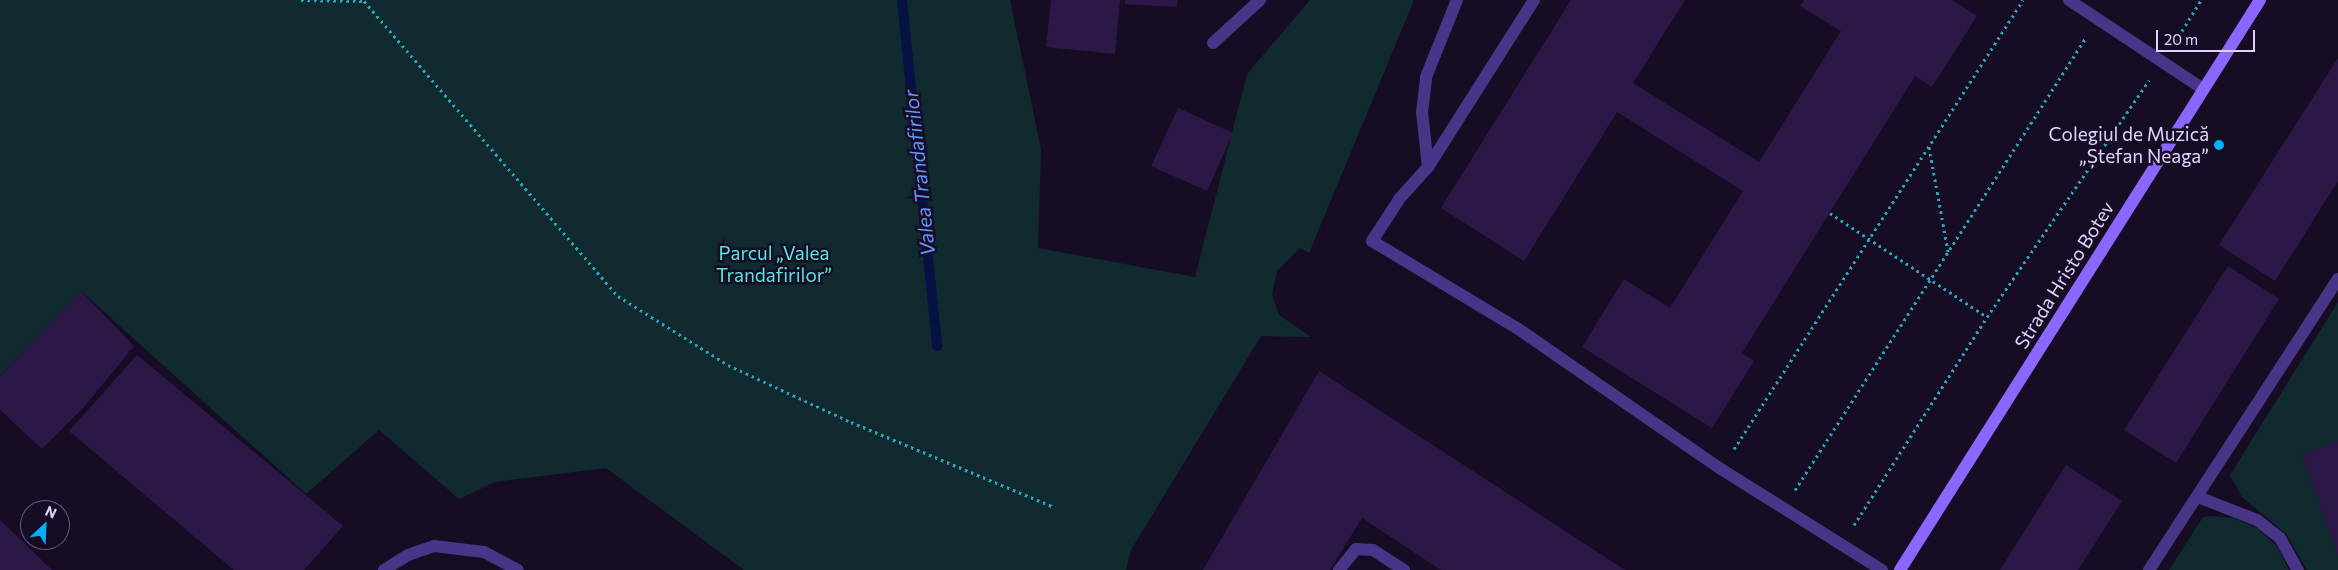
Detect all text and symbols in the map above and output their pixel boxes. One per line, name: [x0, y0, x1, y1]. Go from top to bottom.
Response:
scale bar: [2158, 20, 2257, 52]
text: 20 m: [2164, 30, 2198, 48]
water label: Valea Trandafirilor: [898, 89, 940, 257]
place label: Colegiul de Muzică „Ștefan Neaga”: [2049, 123, 2209, 167]
marker: Colegiul de Muzică „Ștefan Neaga”: [2213, 139, 2225, 151]
street label: Strada Hristo Botev: [2009, 197, 2119, 353]
park label: Parcul „Valea Trandafirilor”: [716, 242, 832, 286]
north arrow: [20, 500, 70, 550]
text: N: [43, 502, 59, 522]

